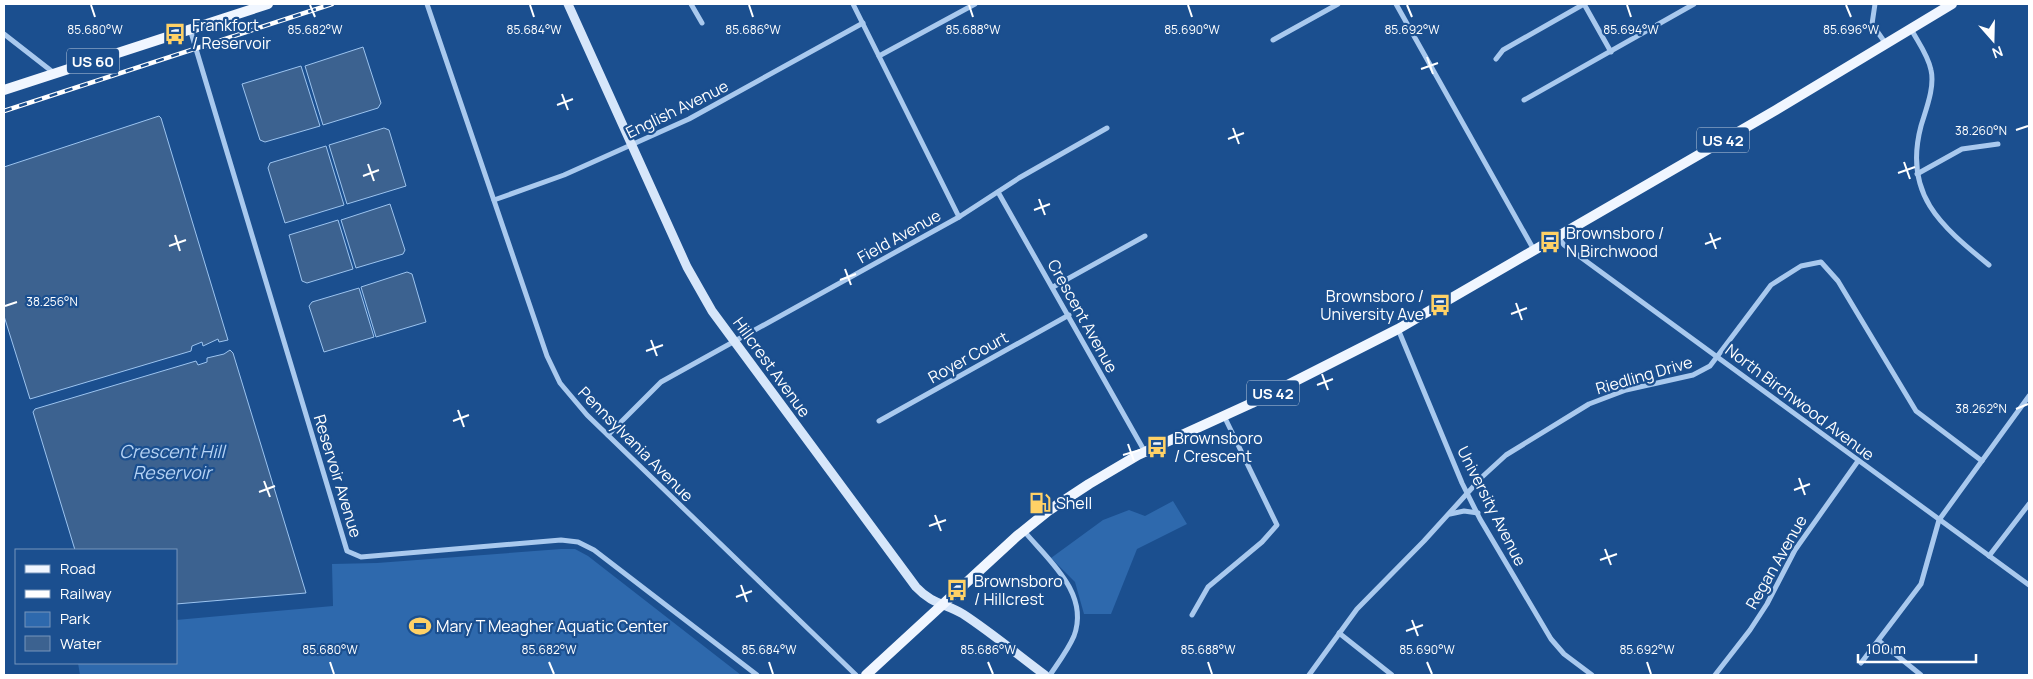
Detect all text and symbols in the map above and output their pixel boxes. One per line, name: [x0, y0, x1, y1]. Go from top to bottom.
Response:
place label: Frankfort / Reservoir: [192, 14, 271, 54]
north arrow: [1968, 15, 2018, 65]
text: 85.680°W: [67, 21, 123, 38]
bus stop icon: Frankfort / Reservoir: [162, 21, 188, 47]
text: 85.682°W: [288, 21, 343, 38]
text: 85.684°W: [506, 21, 562, 38]
text: 85.686°W: [725, 21, 781, 38]
text: 85.688°W: [946, 21, 1001, 38]
text: 85.690°W: [1164, 21, 1221, 38]
text: 85.692°W: [1384, 21, 1440, 38]
text: 85.694°W: [1603, 21, 1659, 38]
text: 85.696°W: [1823, 21, 1880, 38]
text: N: [1990, 42, 2006, 63]
road number: US 60: [67, 48, 119, 74]
street label: English Avenue: [622, 75, 732, 143]
text: 38.260°N: [1955, 122, 2007, 139]
road number: US 42: [1697, 128, 1749, 152]
street label: Field Avenue: [853, 204, 945, 268]
place label: Brownsboro / N Birchwood: [1566, 222, 1664, 262]
bus stop icon: Brownsboro / N Birchwood: [1537, 229, 1563, 255]
street label: Crescent Avenue: [1043, 255, 1123, 377]
place label: Brownsboro / University Ave: [1320, 285, 1424, 325]
bus stop icon: Brownsboro / University Ave: [1427, 292, 1453, 318]
text: 38.256°N: [26, 293, 78, 310]
street label: Hillcrest Avenue: [728, 312, 816, 422]
street label: Royer Court: [924, 326, 1012, 388]
street label: North Birchwood Avenue: [1721, 339, 1879, 465]
street label: Riedling Drive: [1593, 351, 1695, 399]
road number: US 42: [1247, 380, 1299, 406]
street label: Pennsylvania Avenue: [574, 382, 698, 506]
text: 38.262°N: [1955, 400, 2007, 417]
street label: Reservoir Avenue: [309, 412, 367, 540]
place label: Brownsboro / Crescent: [1174, 427, 1263, 467]
bus stop icon: Brownsboro / Crescent: [1144, 434, 1170, 460]
water label: Crescent Hill Reservoir: [119, 439, 228, 484]
street label: University Avenue: [1452, 442, 1532, 570]
fuel station icon: Shell: [1027, 490, 1053, 516]
place label: Shell: [1056, 492, 1092, 514]
street label: Regan Avenue: [1740, 511, 1812, 613]
legend: [15, 549, 178, 664]
text: Road: [60, 558, 96, 579]
place label: Brownsboro / Hillcrest: [974, 570, 1063, 610]
bus stop icon: Brownsboro / Hillcrest: [944, 577, 970, 603]
text: Railway: [60, 583, 112, 604]
text: Park: [60, 608, 90, 629]
sports icon: Mary T Meagher Aquatic Center: [407, 613, 433, 639]
place label: Mary T Meagher Aquatic Center: [436, 615, 668, 637]
scale bar: [1858, 632, 1976, 664]
text: Water: [60, 633, 102, 654]
text: 100 m: [1866, 638, 1906, 659]
text: 85.680°W: [302, 641, 358, 658]
text: 85.682°W: [522, 641, 577, 658]
text: 85.684°W: [741, 641, 797, 658]
text: 85.686°W: [960, 641, 1016, 658]
text: 85.688°W: [1181, 641, 1236, 658]
text: 85.690°W: [1399, 641, 1456, 658]
text: 85.692°W: [1619, 641, 1675, 658]

